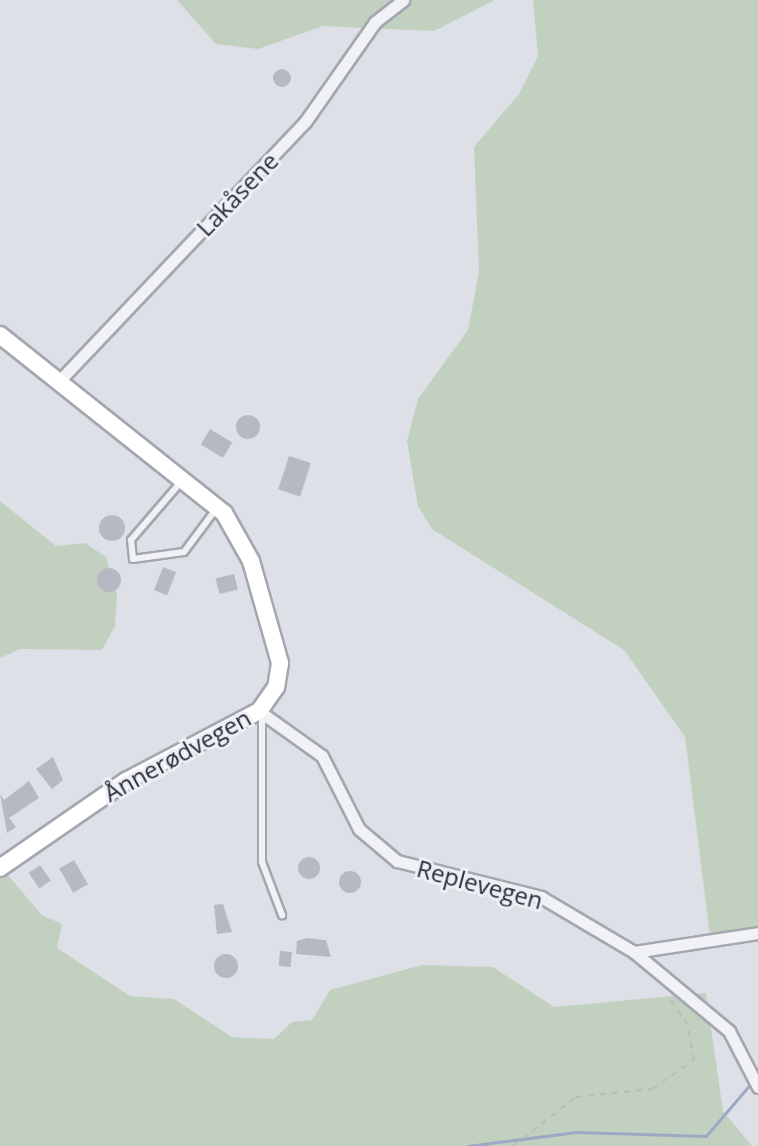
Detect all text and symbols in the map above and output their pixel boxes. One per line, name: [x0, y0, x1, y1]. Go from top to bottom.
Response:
street label: Lakåsene: [190, 146, 284, 242]
street label: Ånnerødvegen: [98, 703, 256, 807]
street label: Replevegen: [414, 853, 546, 915]

